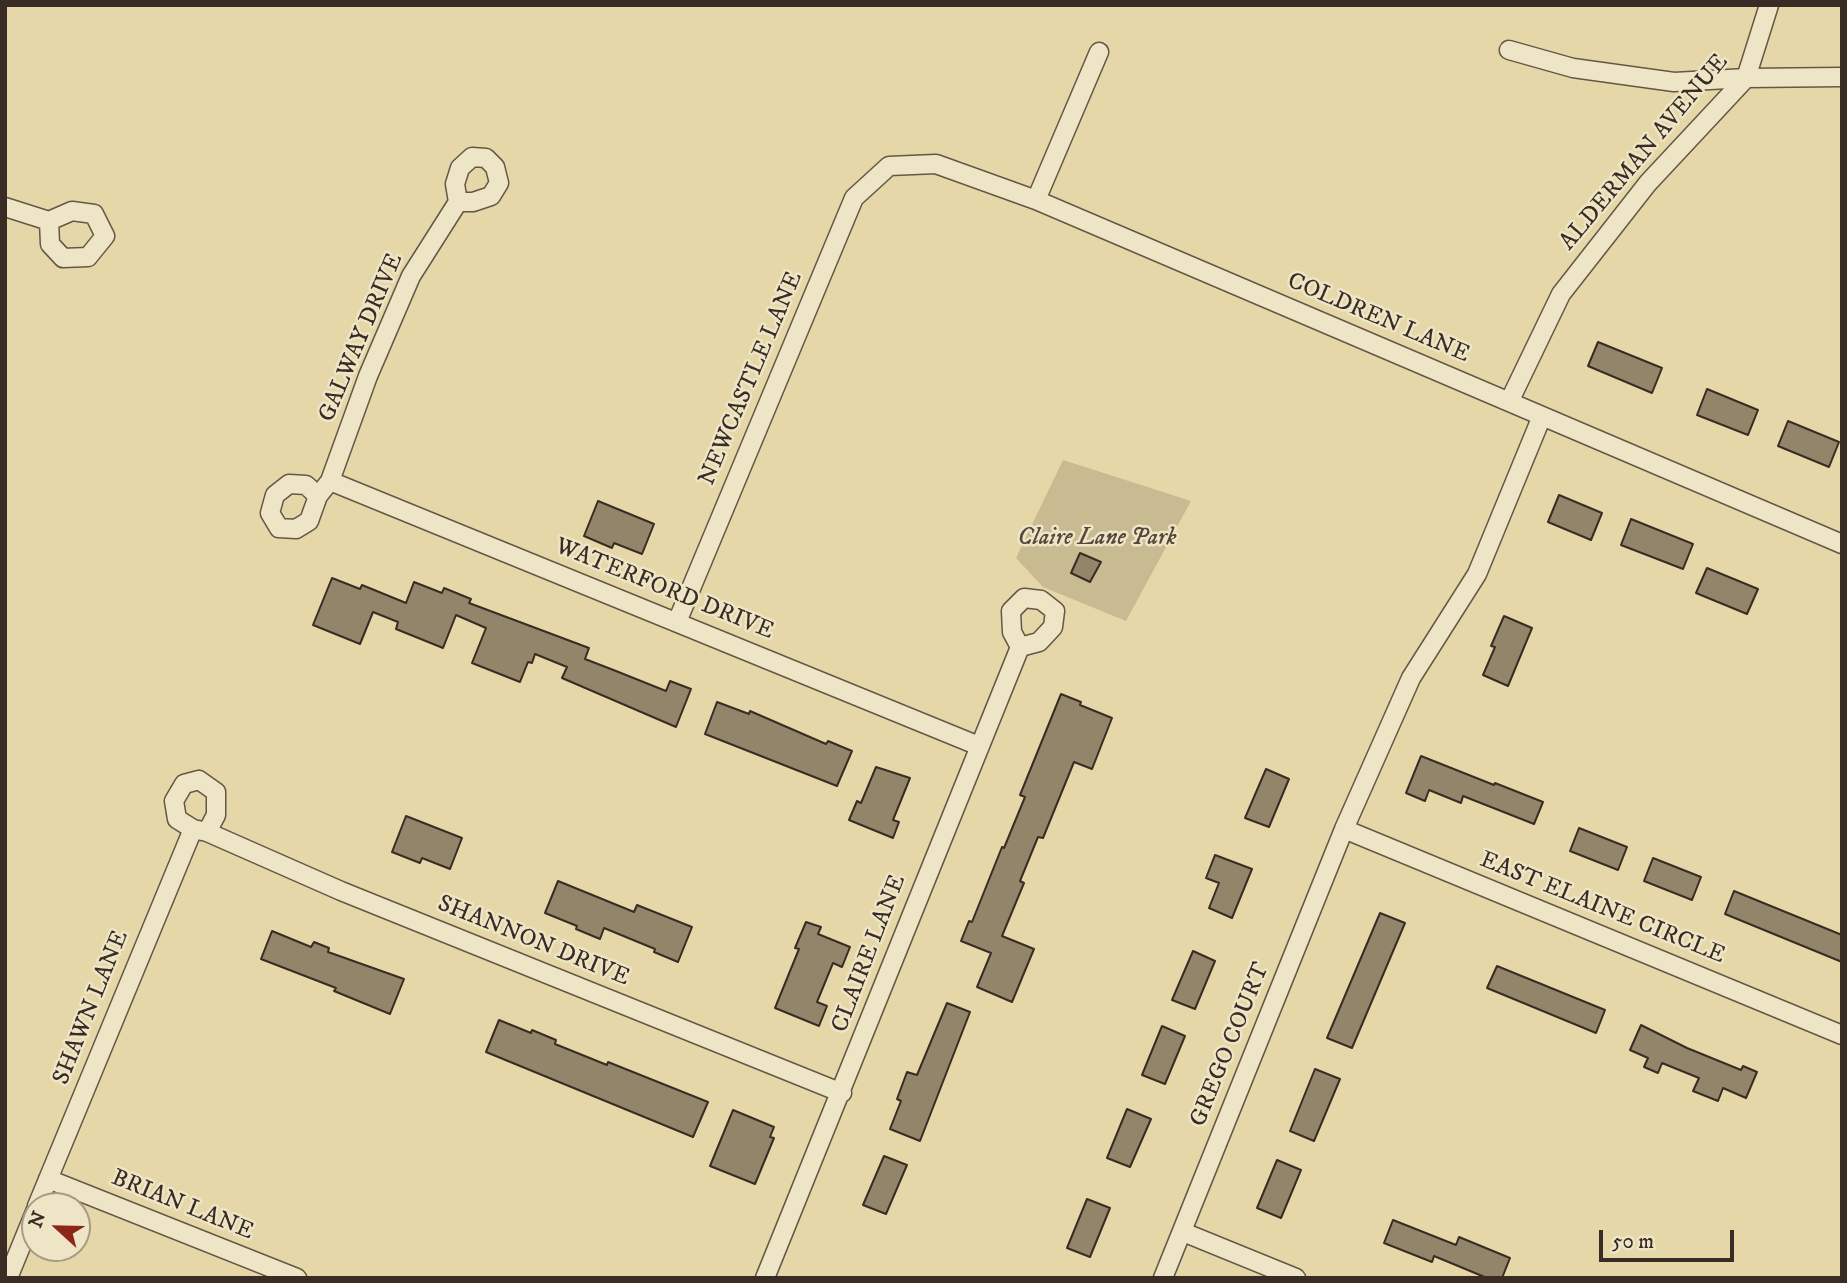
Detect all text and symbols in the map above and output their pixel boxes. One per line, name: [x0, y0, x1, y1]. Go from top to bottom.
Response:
street label: ALDERMAN AVENUE: [1555, 49, 1735, 257]
street label: GALWAY DRIVE: [314, 249, 410, 427]
street label: NEWCASTLE LANE: [694, 268, 810, 490]
street label: COLDREN LANE: [1283, 268, 1473, 370]
park label: Claire Lane Park: [1018, 525, 1176, 553]
street label: WATERFORD DRIVE: [551, 533, 777, 647]
street label: EAST ELAINE CIRCLE: [1475, 847, 1729, 971]
street label: CLAIRE LANE: [827, 871, 913, 1037]
street label: SHANNON DRIVE: [433, 890, 633, 994]
street label: SHAWN LANE: [48, 927, 136, 1089]
street label: GREGO COURT: [1185, 959, 1277, 1131]
street label: BRIAN LANE: [107, 1164, 257, 1248]
north arrow: [21, 1192, 91, 1262]
text: N: [24, 1208, 52, 1231]
scale bar: [1602, 1216, 1737, 1260]
text: 50 m: [1612, 1229, 1654, 1255]

